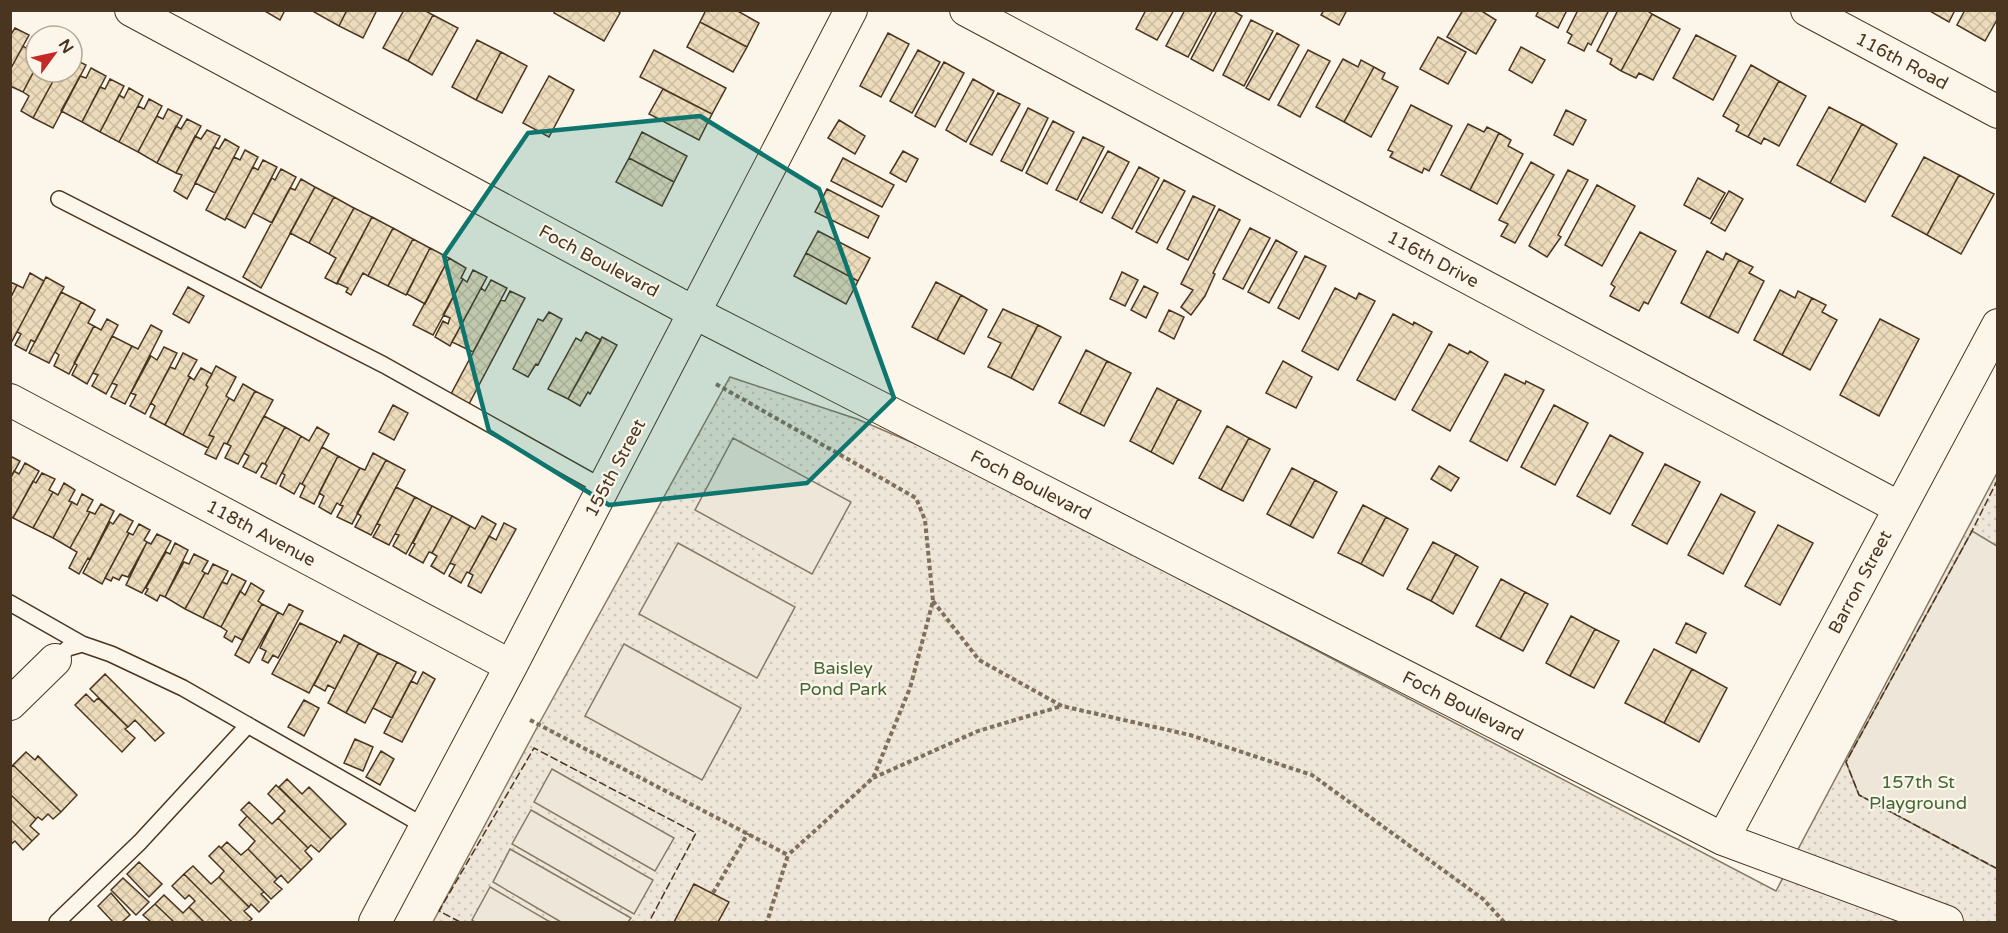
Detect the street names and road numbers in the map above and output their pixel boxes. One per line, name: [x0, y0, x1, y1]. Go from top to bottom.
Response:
street label: 116th Road: [1852, 27, 1952, 95]
street label: Foch Boulevard: [535, 220, 663, 302]
street label: 116th Drive: [1383, 226, 1483, 292]
street label: 155th Street: [580, 415, 650, 521]
street label: Foch Boulevard: [967, 445, 1095, 525]
street label: 118th Avenue: [202, 495, 320, 571]
street label: Barron Street: [1823, 526, 1897, 638]
street label: Foch Boulevard: [1399, 666, 1527, 746]

